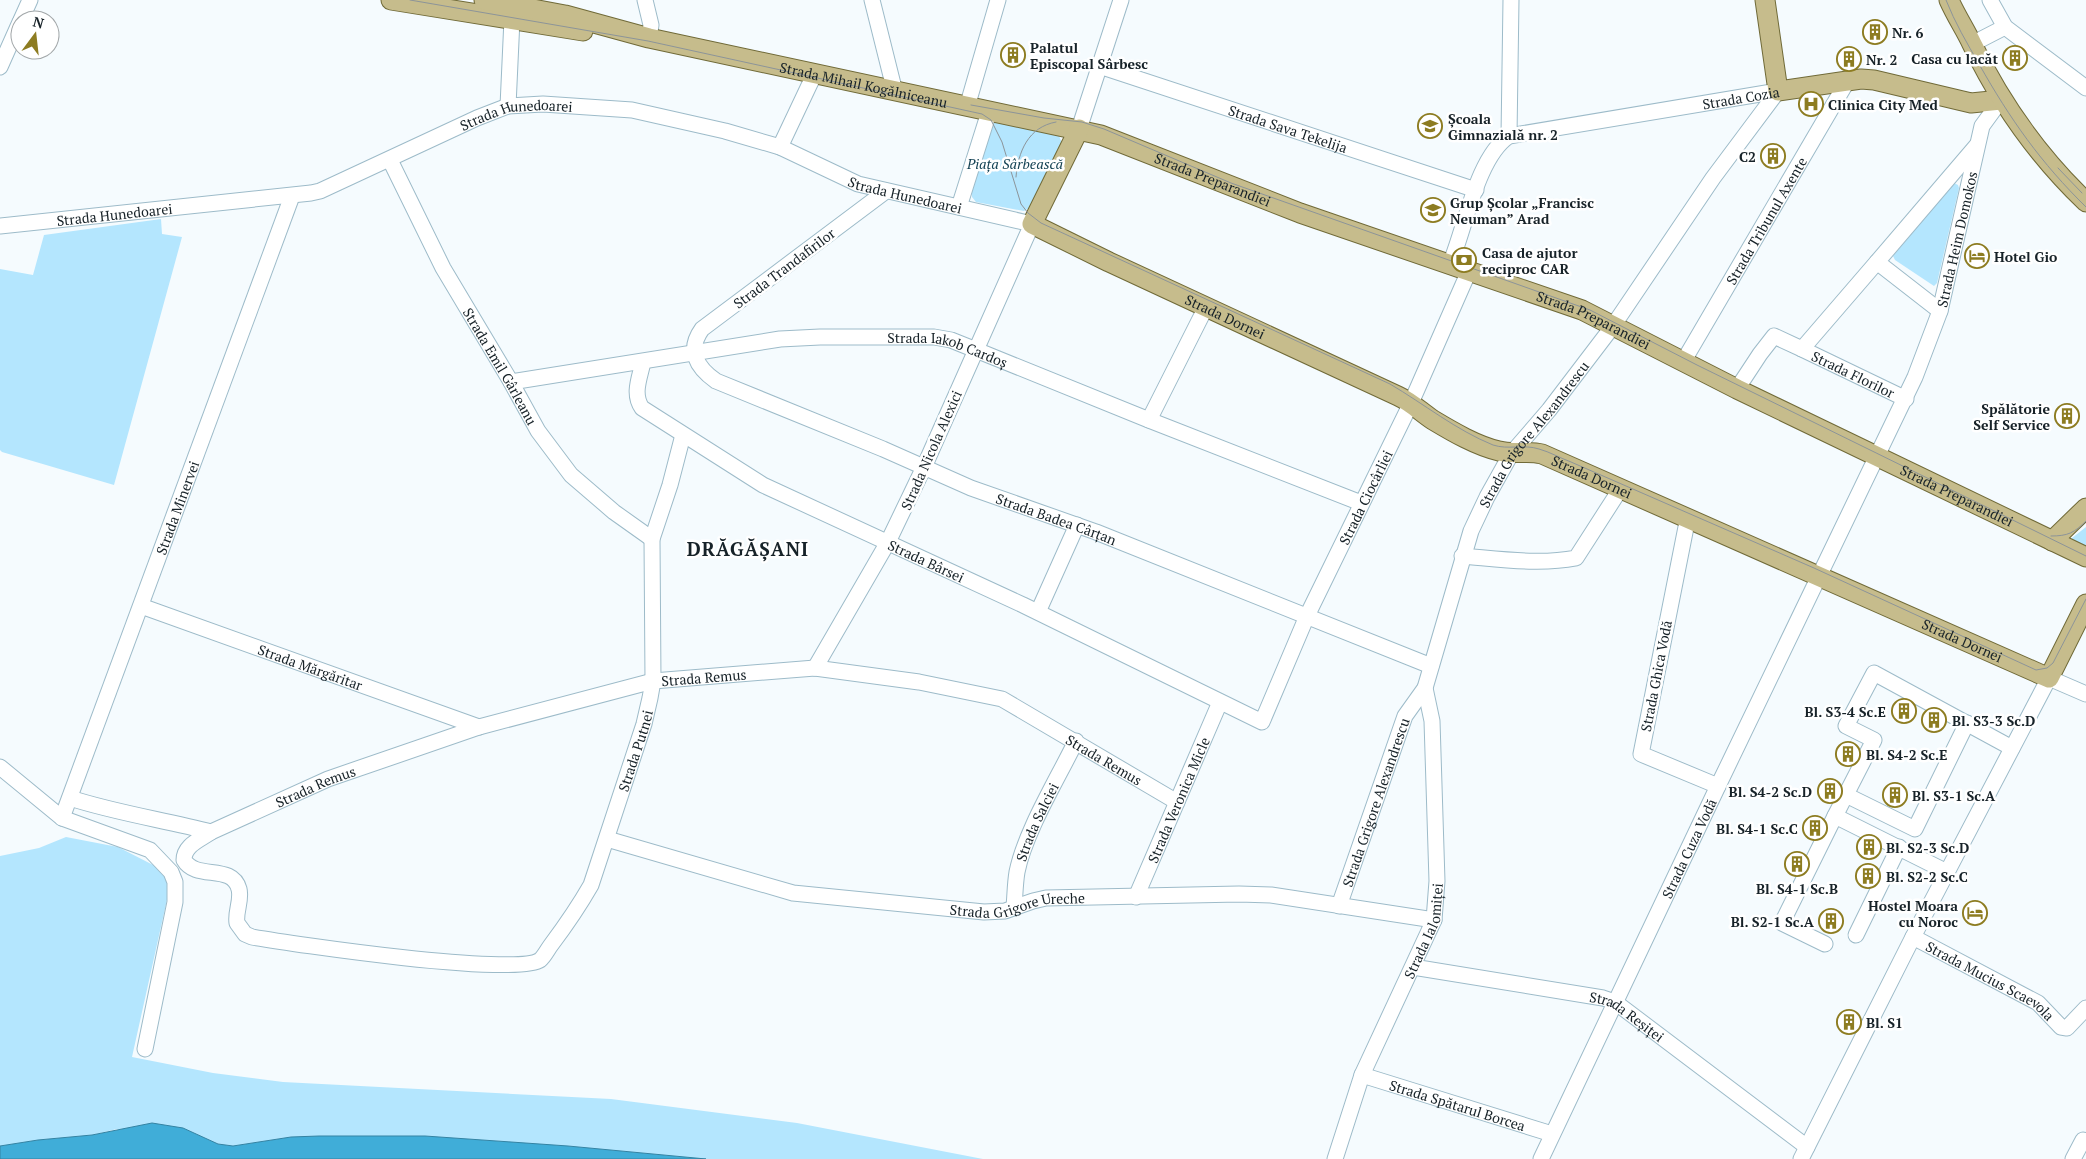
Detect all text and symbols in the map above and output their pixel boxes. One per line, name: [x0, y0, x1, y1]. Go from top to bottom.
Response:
north arrow: [10, 10, 60, 60]
text: N: [31, 11, 46, 33]
building icon: Nr. 6: [1862, 19, 1888, 45]
place label: Nr. 6: [1892, 23, 1923, 42]
place label: Palatul Episcopal Sârbesc: [1030, 38, 1148, 73]
building icon: Palatul Episcopal Sârbesc: [1000, 42, 1026, 68]
building icon: Casa cu lacăt: [2002, 45, 2028, 71]
building icon: Nr. 2: [1836, 46, 1862, 72]
place label: Casa cu lacăt: [1911, 49, 1998, 68]
place label: Nr. 2: [1866, 50, 1897, 69]
street label: Strada Mihail Kogălniceanu: [778, 57, 949, 111]
street label: Strada Cozia: [1701, 81, 1781, 113]
hospital icon: Clinica City Med: [1798, 91, 1824, 117]
street label: Strada Hunedoarei: [456, 94, 573, 134]
place label: Clinica City Med: [1828, 95, 1938, 114]
street label: Strada Sava Tekelija: [1226, 100, 1350, 157]
place label: Școala Gimnazială nr. 2: [1448, 109, 1558, 144]
school or university icon: Școala Gimnazială nr. 2: [1417, 113, 1443, 139]
building icon: C2: [1760, 143, 1786, 169]
place label: C2: [1739, 147, 1756, 166]
street label: Strada Preparandiei: [1152, 148, 1274, 210]
street label: Strada Tribunul Axente: [1721, 153, 1811, 288]
park label: Piața Sârbească: [966, 154, 1063, 173]
street label: Strada Heim Domokos: [1932, 169, 1981, 309]
street label: Strada Hunedoarei: [845, 171, 964, 217]
place label: Grup Școlar „Francisc Neuman” Arad: [1450, 193, 1594, 228]
school or university icon: Grup Școlar „Francisc Neuman” Arad: [1420, 197, 1446, 223]
street label: Strada Hunedoarei: [56, 198, 173, 229]
street label: Strada Trandafirilor: [729, 223, 839, 312]
place label: Casa de ajutor reciproc CAR: [1482, 243, 1577, 278]
hotel icon: Hotel Gio: [1964, 243, 1990, 269]
bank icon: Casa de ajutor reciproc CAR: [1451, 247, 1477, 273]
place label: Hotel Gio: [1994, 247, 2057, 266]
street label: Strada Preparandiei: [1534, 286, 1654, 353]
street label: Strada Dornei: [1182, 289, 1268, 343]
street label: Strada Emil Gârleanu: [459, 304, 542, 428]
street label: Strada Iakob Cardoș: [887, 328, 1011, 371]
street label: Strada Florilor: [1809, 346, 1899, 402]
street label: Strada Grigore Alexandrescu: [1474, 357, 1593, 511]
street label: Strada Nicola Alexici: [896, 387, 966, 513]
place label: Spălătorie Self Service: [1973, 399, 2050, 434]
building icon: Spălătorie Self Service: [2054, 403, 2080, 429]
street label: Strada Ciocârliei: [1334, 447, 1396, 548]
street label: Strada Dornei: [1549, 450, 1635, 502]
street label: Strada Minervei: [151, 458, 203, 557]
street label: Strada Preparandiei: [1897, 460, 2017, 530]
street label: Strada Badea Cârțan: [994, 488, 1120, 549]
street label: Strada Bârsei: [885, 535, 968, 586]
district label: DRĂGĂȘANI: [687, 536, 809, 562]
street label: Strada Dornei: [1919, 614, 2006, 666]
street label: Strada Ghica Vodă: [1636, 619, 1676, 733]
street label: Strada Mărgăritar: [256, 639, 366, 694]
street label: Strada Remus: [660, 664, 747, 690]
building icon: Bl. S3-4 Sc.E: [1891, 698, 1917, 724]
place label: Bl. S3-4 Sc.E: [1804, 702, 1886, 721]
building icon: Bl. S3-3 Sc.D: [1921, 707, 1947, 733]
street label: Strada Putnei: [613, 708, 656, 794]
place label: Bl. S3-3 Sc.D: [1952, 711, 2035, 730]
street label: Strada Grigore Alexandrescu: [1337, 715, 1413, 889]
street label: Strada Remus: [1063, 729, 1146, 789]
street label: Strada Veronica Micle: [1142, 734, 1213, 866]
building icon: Bl. S4-2 Sc.E: [1835, 741, 1861, 767]
place label: Bl. S4-2 Sc.E: [1866, 745, 1948, 764]
street label: Strada Remus: [272, 761, 358, 811]
building icon: Bl. S4-2 Sc.D: [1817, 778, 1843, 804]
street label: Strada Salciei: [1011, 779, 1062, 863]
place label: Bl. S4-2 Sc.D: [1729, 782, 1812, 801]
building icon: Bl. S3-1 Sc.A: [1882, 782, 1908, 808]
place label: Bl. S3-1 Sc.A: [1912, 786, 1996, 805]
street label: Strada Cuza Vodă: [1657, 795, 1720, 901]
building icon: Bl. S4-1 Sc.C: [1802, 815, 1828, 841]
place label: Bl. S4-1 Sc.C: [1716, 819, 1798, 838]
building icon: Bl. S2-3 Sc.D: [1856, 834, 1882, 860]
place label: Bl. S2-3 Sc.D: [1886, 838, 1969, 857]
building icon: Bl. S4-1 Sc.B: [1784, 851, 1810, 877]
building icon: Bl. S2-2 Sc.C: [1855, 863, 1881, 889]
place label: Bl. S2-2 Sc.C: [1886, 867, 1968, 886]
place label: Bl. S4-1 Sc.B: [1756, 879, 1838, 898]
street label: Strada Ialomiței: [1399, 882, 1446, 981]
street label: Strada Grigore Ureche: [949, 888, 1085, 922]
place label: Hostel Moara cu Noroc: [1868, 896, 1958, 931]
hotel icon: Hostel Moara cu Noroc: [1962, 900, 1988, 926]
building icon: Bl. S2-1 Sc.A: [1818, 908, 1844, 934]
place label: Bl. S2-1 Sc.A: [1731, 912, 1815, 931]
street label: Strada Mucius Scaevola: [1923, 936, 2059, 1024]
street label: Strada Reșiței: [1588, 986, 1668, 1046]
building icon: Bl. S1: [1836, 1009, 1862, 1035]
place label: Bl. S1: [1866, 1013, 1903, 1032]
street label: Strada Spătarul Borcea: [1387, 1075, 1528, 1135]

